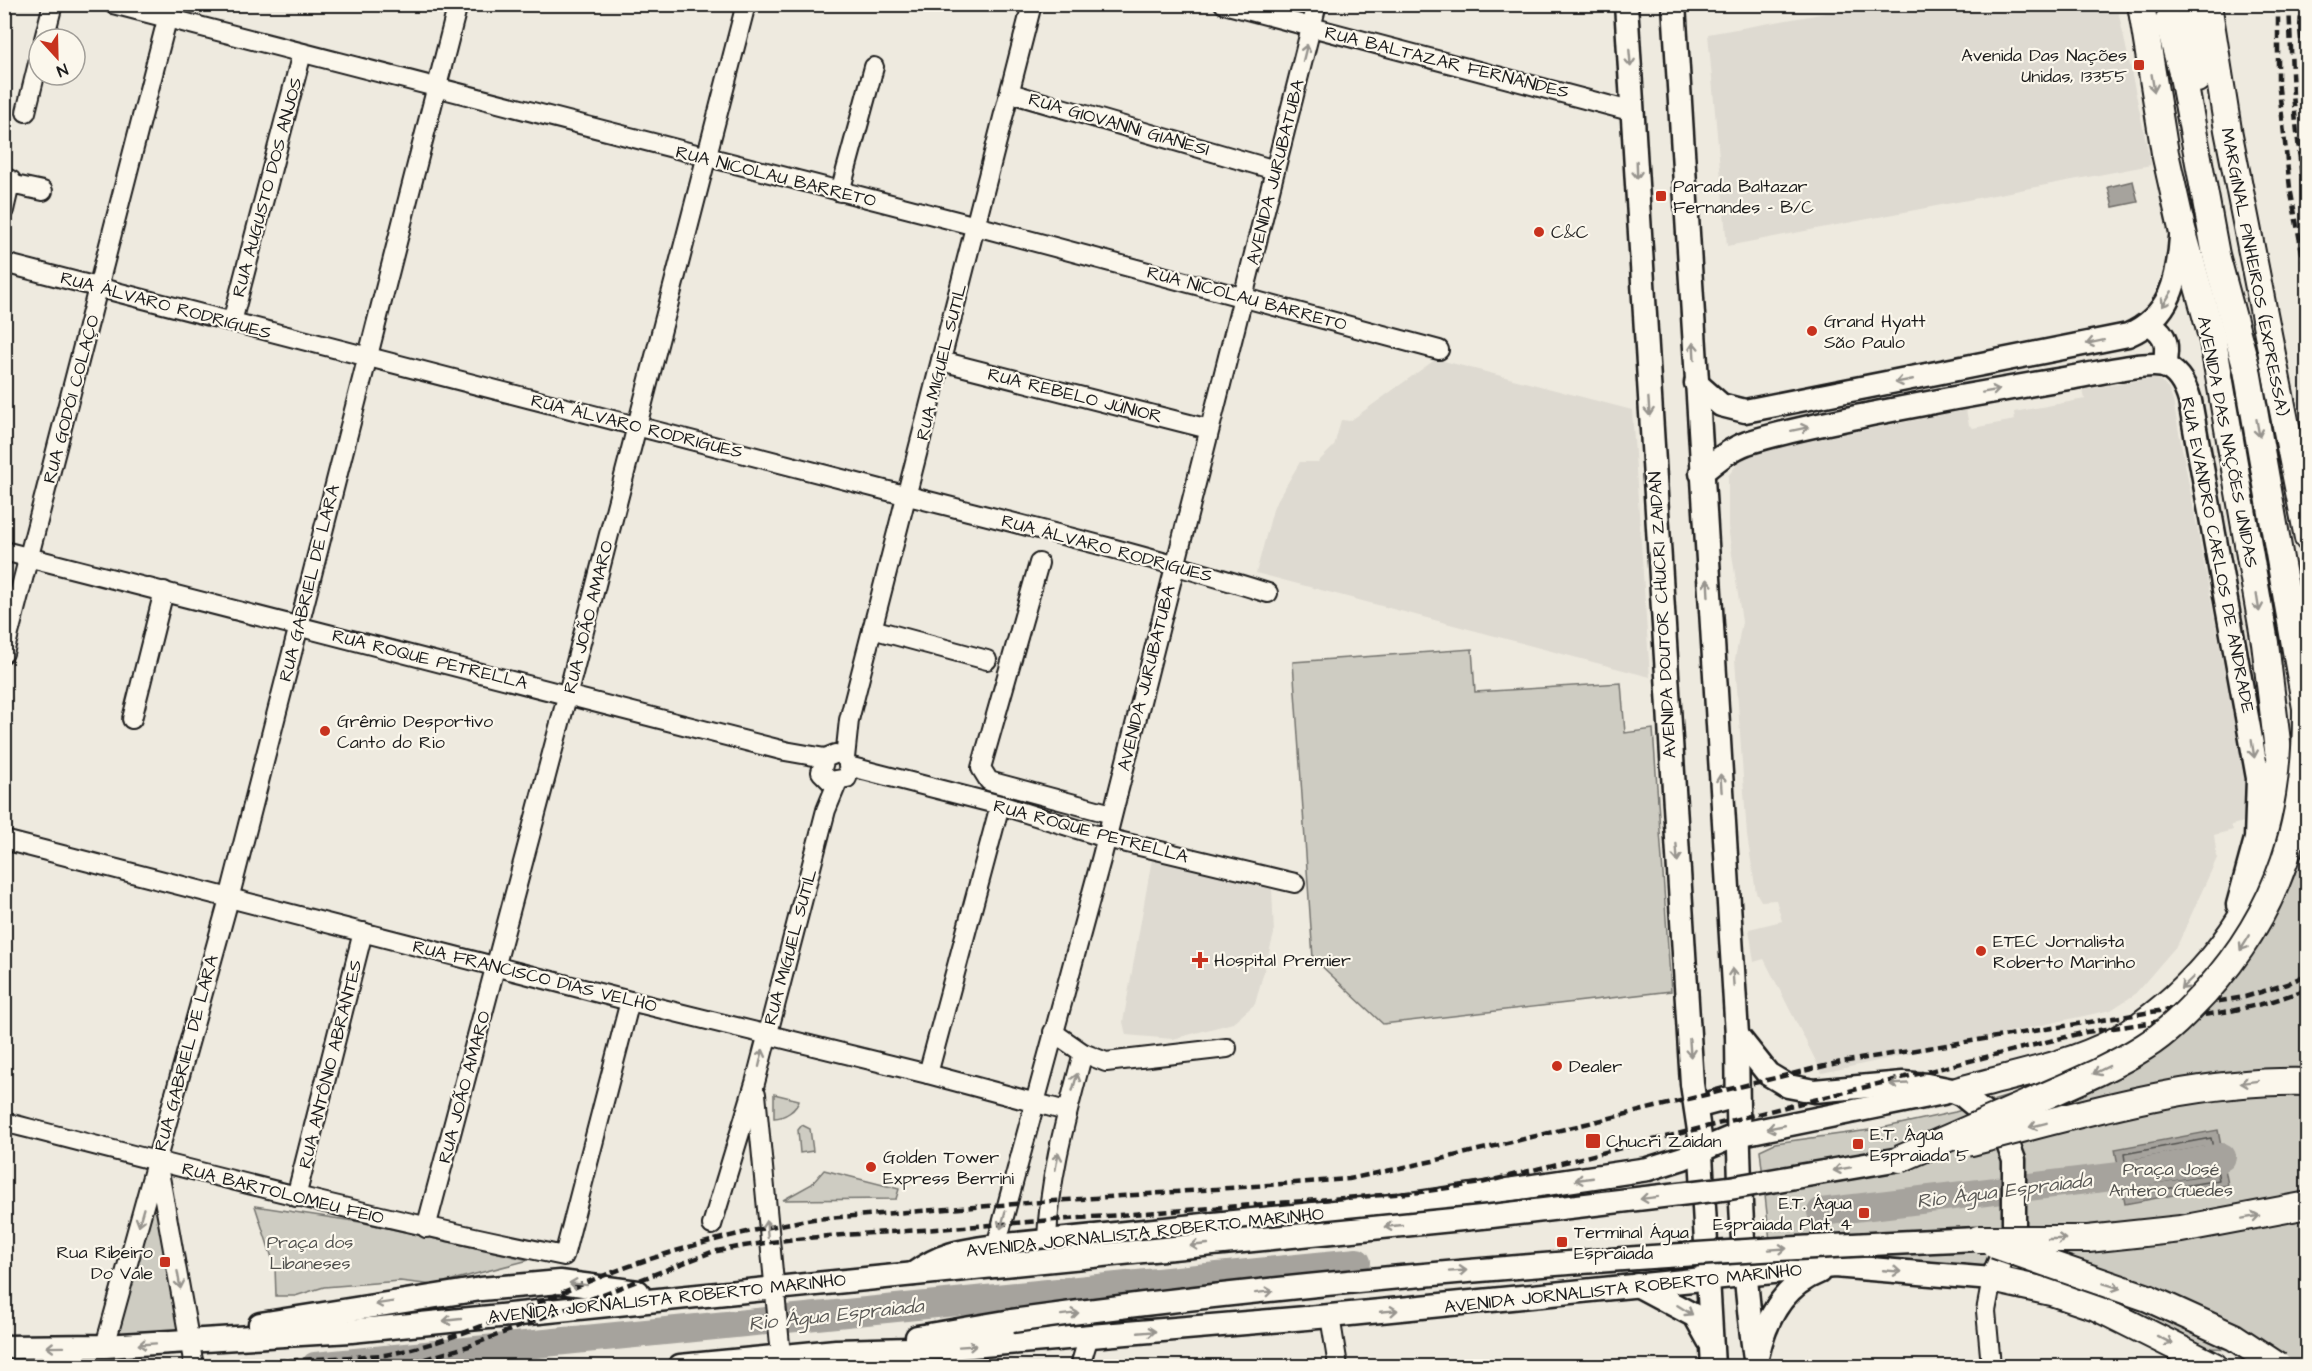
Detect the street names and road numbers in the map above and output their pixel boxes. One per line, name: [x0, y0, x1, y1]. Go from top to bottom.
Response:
street label: RUA BALTAZAR FERNANDES: [1322, 20, 1572, 105]
street label: RUA AUGUSTO DOS ANJOS: [226, 75, 309, 300]
street label: AVENIDA JURUBATUBA: [1240, 76, 1311, 268]
street label: RUA GIOVANNI GIANESI: [1025, 87, 1212, 162]
street label: MARGINAL PINHEIROS (EXPRESSA): [2214, 126, 2295, 418]
street label: RUA NICOLAU BARRETO: [673, 139, 879, 213]
street label: RUA NICOLAU BARRETO: [1144, 260, 1349, 337]
street label: RUA ÁLVARO RODRIGUES: [58, 265, 274, 346]
street label: RUA MIGUEL SUTIL: [910, 281, 973, 443]
street label: RUA GODÓI COLAÇO: [37, 312, 106, 486]
street label: AVENIDA DAS NAÇÕES UNIDAS: [2191, 314, 2264, 570]
street label: RUA REBELO JÚNIOR: [985, 362, 1165, 429]
street label: RUA ÁLVARO RODRIGUES: [528, 388, 745, 465]
street label: RUA EVANDRO CARLOS DE ANDRADE: [2175, 395, 2261, 716]
street label: AVENIDA DOUTOR CHUCRI ZAIDAN: [1643, 471, 1682, 759]
street label: RUA GABRIEL DE LARA: [273, 482, 346, 684]
street label: RUA ÁLVARO RODRIGUES: [999, 508, 1215, 589]
street label: RUA JOÃO AMARO: [557, 538, 620, 696]
street label: AVENIDA JURUBATUBA: [1111, 582, 1182, 774]
street label: RUA ROQUE PETRELLA: [330, 623, 531, 696]
street label: RUA ROQUE PETRELLA: [991, 793, 1191, 870]
street label: RUA MIGUEL SUTIL: [758, 866, 823, 1028]
street label: RUA FRANCISCO DIAS VELHO: [410, 934, 660, 1019]
street label: RUA GABRIEL DE LARA: [148, 952, 225, 1154]
street label: RUA ANTÔNIO ABRANTES: [292, 957, 369, 1171]
street label: RUA JOÃO AMARO: [432, 1008, 497, 1166]
street label: RUA BARTOLOMEU FEIO: [179, 1156, 387, 1231]
street label: AVENIDA JORNALISTA ROBERTO MARINHO: [965, 1201, 1325, 1264]
street label: AVENIDA JORNALISTA ROBERTO MARINHO: [1443, 1257, 1803, 1320]
street label: AVENIDA JORNALISTA ROBERTO MARINHO: [487, 1267, 847, 1330]

